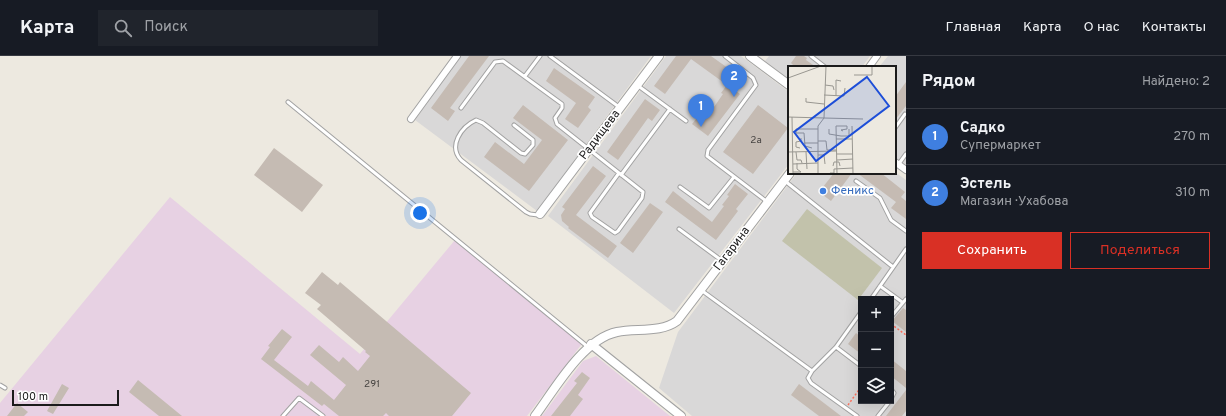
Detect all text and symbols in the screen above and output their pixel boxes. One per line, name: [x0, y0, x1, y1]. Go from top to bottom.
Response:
search box: [98, 10, 378, 46]
text: Карта: [20, 16, 74, 40]
icon: search: [112, 17, 134, 39]
text: Поиск: [144, 18, 188, 37]
text: Главная: [946, 19, 1001, 36]
text: Карта: [1023, 19, 1061, 36]
text: О нас: [1083, 19, 1120, 36]
text: Контакты: [1142, 19, 1206, 36]
pin: 2: [721, 64, 747, 97]
inset map: [788, 66, 896, 174]
text: Рядом: [922, 71, 975, 93]
text: Найдено: 2: [1142, 74, 1210, 90]
pin: 1: [688, 94, 714, 127]
street label: Радищева: [576, 107, 624, 163]
text: Садко: [960, 119, 1005, 138]
text: 1: [932, 129, 938, 145]
text: 270 m: [1173, 129, 1210, 145]
house number: 2а: [750, 134, 762, 147]
text: Супермаркет: [960, 138, 1041, 154]
text: Эстель: [960, 175, 1011, 194]
place label: Феникс: [831, 183, 874, 199]
text: 2: [931, 185, 939, 201]
text: 310 m: [1175, 185, 1210, 201]
marker: Феникс: [818, 186, 828, 196]
text: Магазин · Ухабова: [960, 194, 1068, 210]
your location: [410, 203, 430, 223]
street label: Гагарина: [710, 224, 754, 274]
button: Сохранить: [922, 232, 1062, 269]
button: Поделиться: [1070, 232, 1210, 269]
map controls: [858, 296, 894, 404]
button: +: [858, 296, 894, 332]
button: −: [858, 332, 894, 368]
button: layers: [858, 368, 894, 404]
house number: 291: [364, 378, 380, 391]
scale bar: [12, 388, 119, 407]
text: 100 m: [18, 390, 48, 404]

